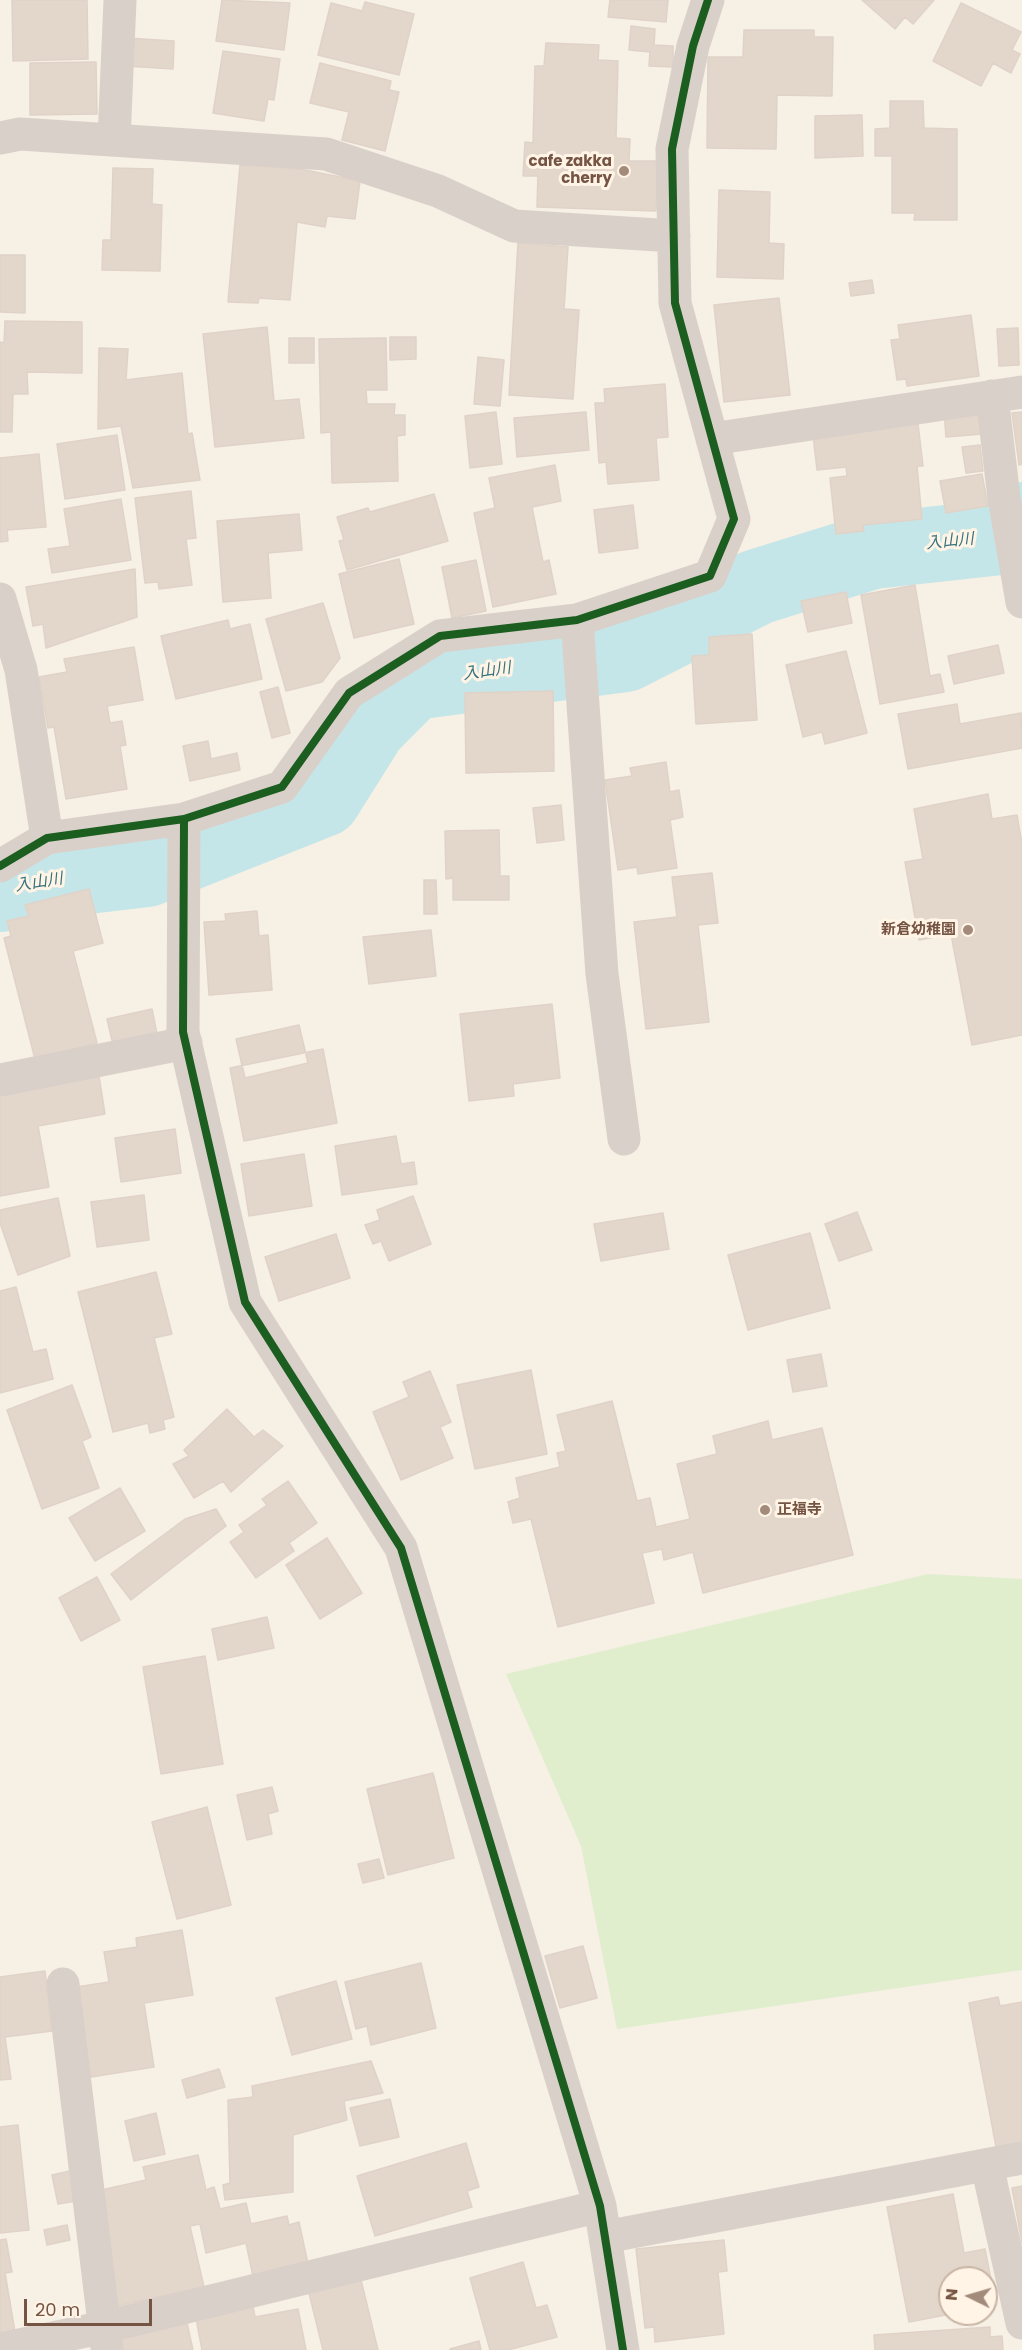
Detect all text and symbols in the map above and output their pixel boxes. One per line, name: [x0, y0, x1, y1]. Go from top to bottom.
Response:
place label: cafe zakka cherry: [529, 153, 612, 188]
marker: cafe zakka cherry: [617, 164, 631, 178]
water label: 入山川: [925, 530, 975, 554]
water label: 入山川: [462, 659, 512, 685]
water label: 入山川: [14, 870, 64, 896]
place label: 新倉幼稚園: [881, 921, 956, 939]
marker: 新倉幼稚園: [961, 923, 975, 937]
place label: 正福寺: [777, 1501, 822, 1519]
marker: 正福寺: [758, 1503, 772, 1517]
north arrow: [938, 2266, 998, 2326]
scale bar: [27, 2287, 154, 2325]
text: N: [940, 2288, 964, 2302]
text: 20 m: [35, 2297, 80, 2322]

